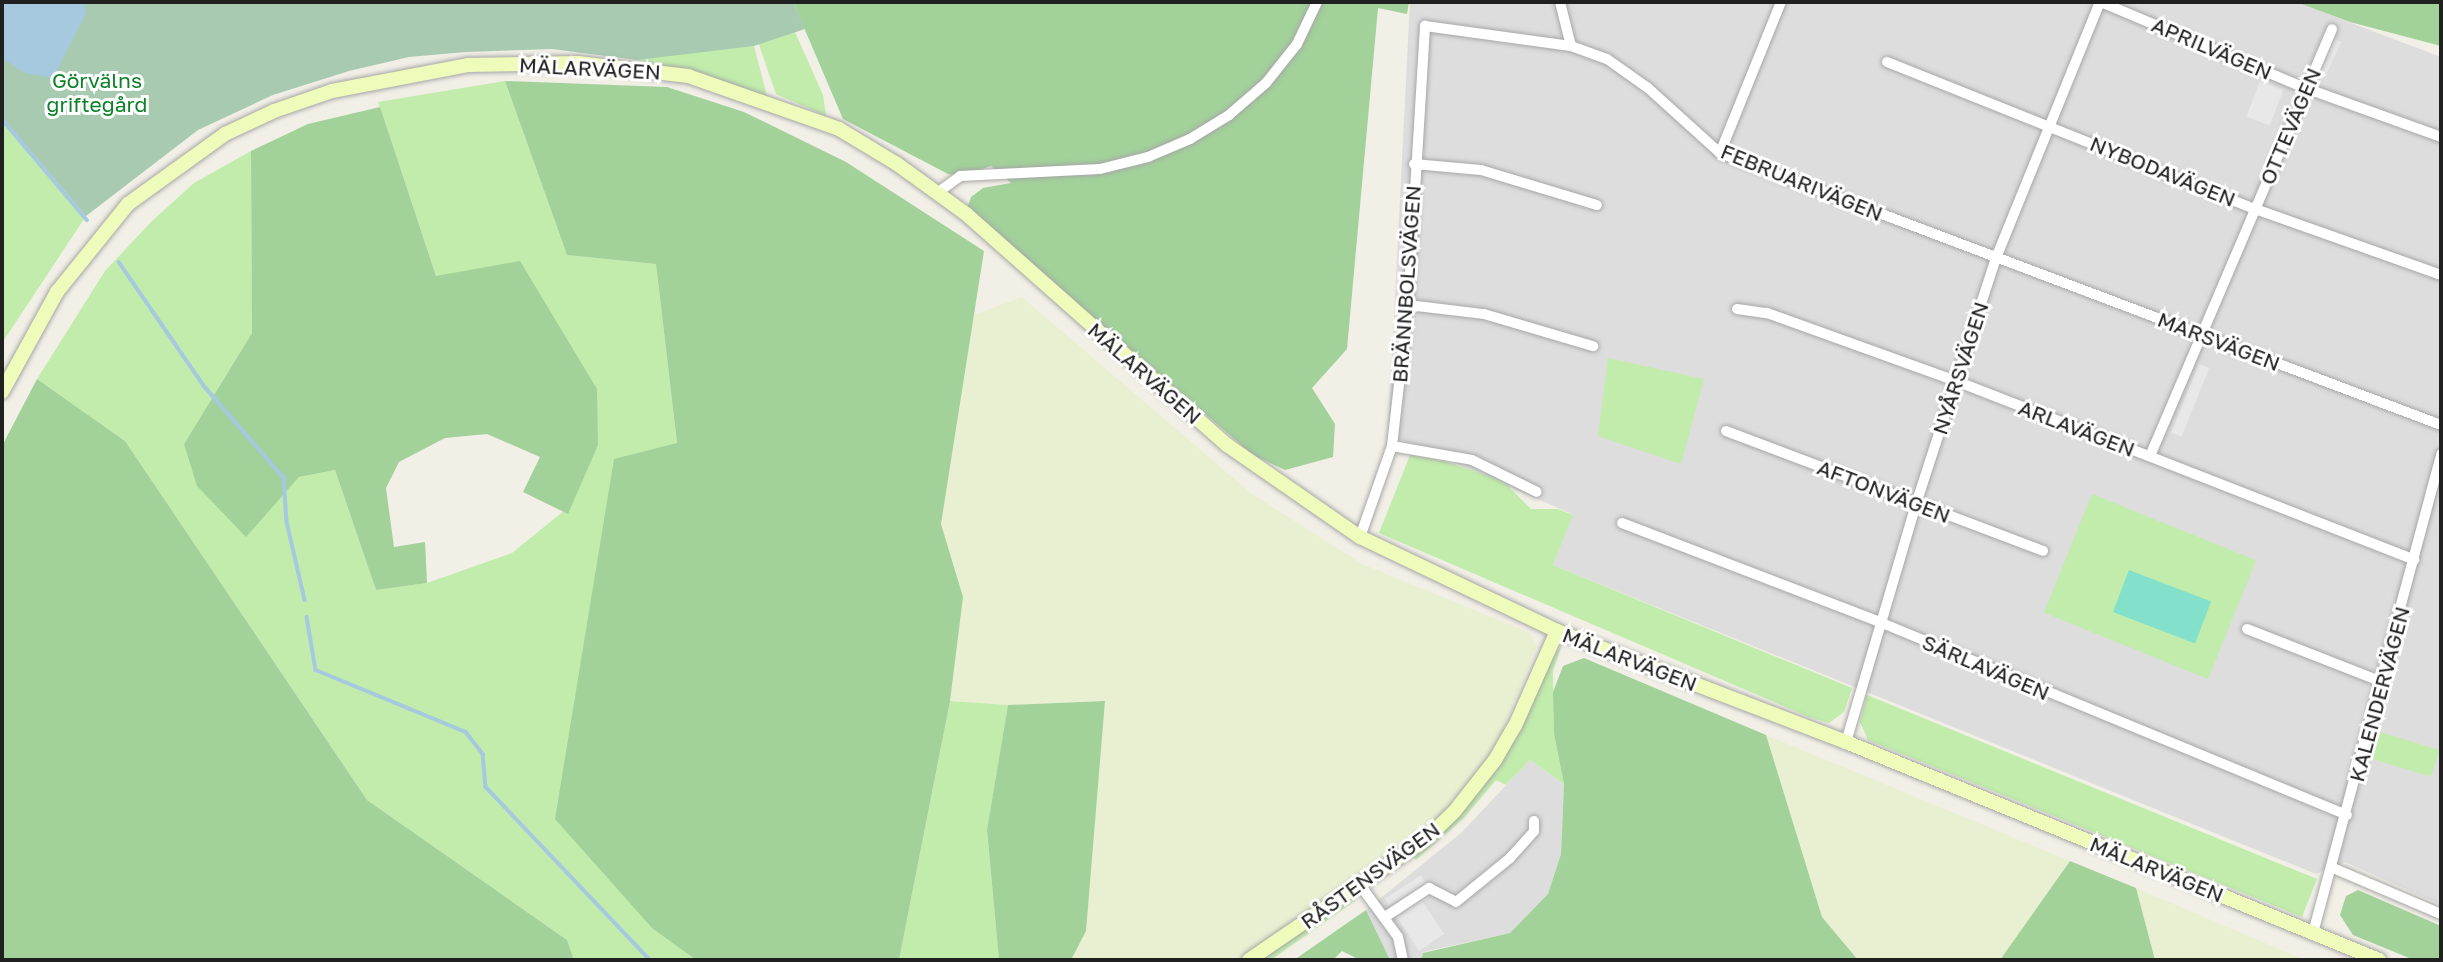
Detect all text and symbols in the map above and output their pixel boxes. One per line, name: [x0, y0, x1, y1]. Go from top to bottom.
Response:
street label: APRILVÄGEN: [2148, 11, 2276, 85]
street label: MÄLARVÄGEN: [518, 52, 662, 84]
street label: OTTEVÄGEN: [2254, 64, 2326, 188]
park label: Görvälns griftegård: [47, 67, 147, 117]
street label: NYBODAVÄGEN: [2087, 130, 2239, 212]
street label: FEBRUARIVÄGEN: [1717, 138, 1887, 226]
street label: BRÄNNBOLSVÄGEN: [1387, 184, 1425, 384]
street label: NYÅRSVÄGEN: [1927, 298, 1993, 438]
street label: MARSVÄGEN: [2154, 306, 2284, 376]
street label: MÄLARVÄGEN: [1083, 317, 1207, 429]
street label: ARLAVÄGEN: [2015, 394, 2139, 462]
street label: AFTONVÄGEN: [1814, 454, 1954, 528]
street label: KALENDERVÄGEN: [2343, 604, 2415, 784]
street label: MÄLARVÄGEN: [1559, 622, 1701, 696]
street label: SÄRLAVÄGEN: [1919, 629, 2053, 705]
street label: RÅSTENSVÄGEN: [1296, 816, 1444, 934]
street label: MÄLARVÄGEN: [2086, 831, 2228, 907]

